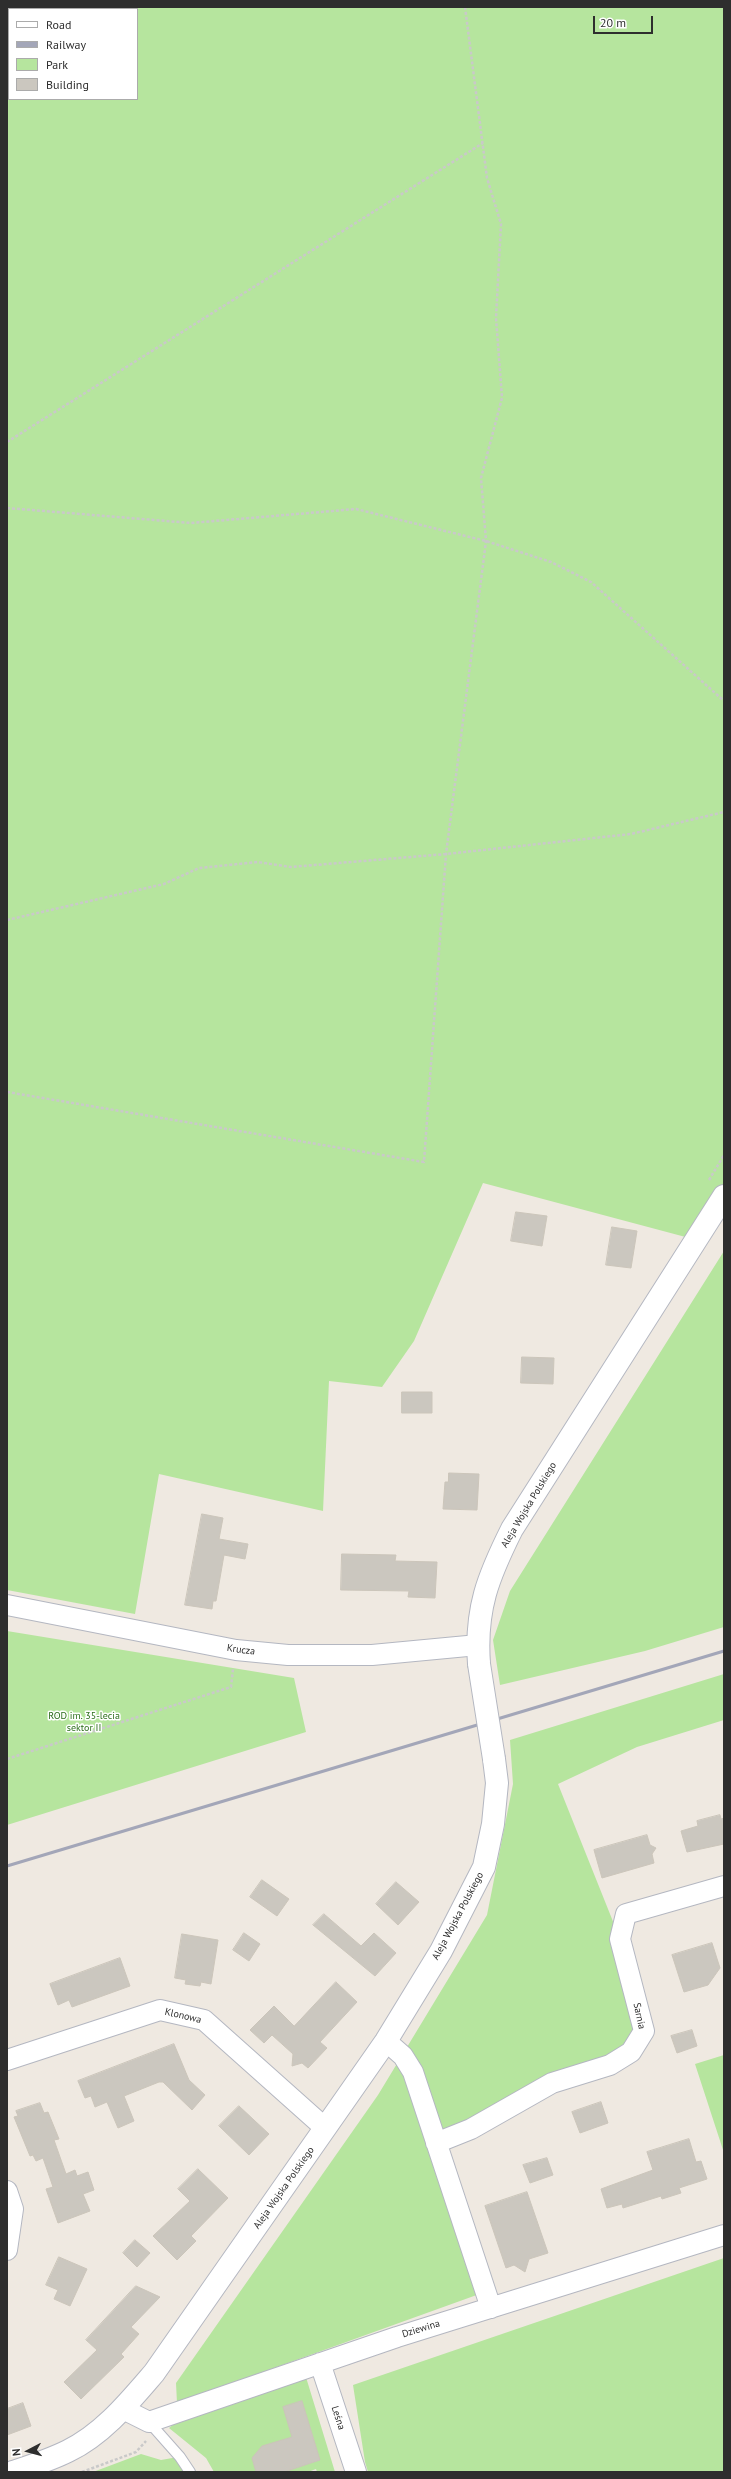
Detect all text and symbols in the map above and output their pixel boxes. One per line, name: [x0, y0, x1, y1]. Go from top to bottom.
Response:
legend: [8, 8, 138, 100]
scale bar: [595, 8, 655, 34]
text: 20 m: [600, 15, 626, 30]
text: Road: [46, 17, 71, 32]
text: Railway: [46, 37, 86, 52]
text: Park: [46, 57, 68, 72]
text: Building: [46, 77, 89, 92]
street label: Aleja Wojska Polskiego: [499, 1460, 559, 1550]
street label: Krucza: [226, 1642, 256, 1658]
park label: ROD im. 35-lecia sektor II: [48, 1710, 120, 1734]
street label: Aleja Wojska Polskiego: [430, 1870, 486, 1962]
street label: Sarnia: [630, 2002, 648, 2030]
street label: Klonowa: [163, 2006, 203, 2026]
street label: Aleja Wojska Polskiego: [251, 2145, 317, 2231]
street label: Dziewina: [401, 2318, 441, 2340]
street label: Leśna: [329, 2405, 347, 2431]
north arrow: [8, 2431, 48, 2471]
text: N: [9, 2448, 23, 2457]

